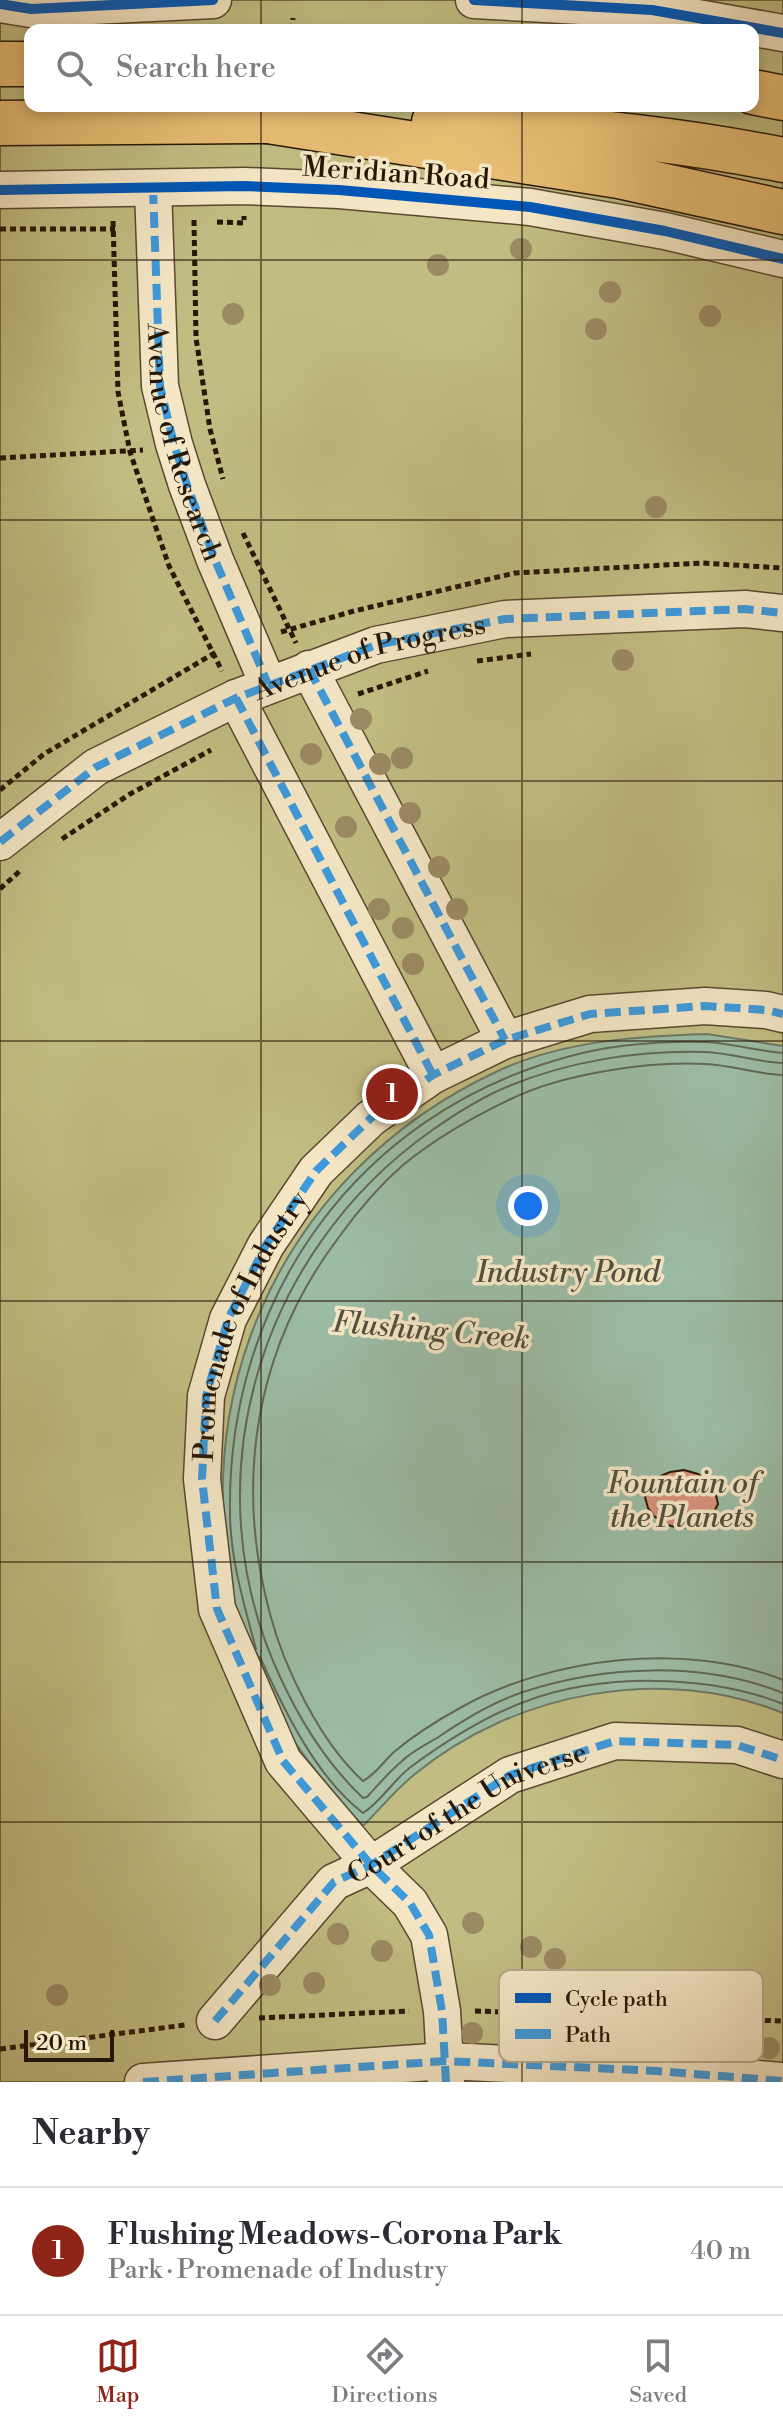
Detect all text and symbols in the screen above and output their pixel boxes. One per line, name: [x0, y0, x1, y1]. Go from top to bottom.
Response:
search box: [24, 24, 759, 112]
icon: search: [52, 46, 96, 90]
text: Search here: [116, 49, 276, 87]
street label: Meridian Road: [301, 149, 491, 197]
street label: Avenue of Research: [139, 322, 230, 567]
street label: Avenue of Progress: [247, 607, 489, 709]
pin: 1: [366, 1064, 418, 1124]
street label: Promenade of Industry: [187, 1184, 317, 1462]
your location: [508, 1186, 548, 1226]
water label: Industry Pond: [475, 1254, 661, 1292]
water label: Flushing Creek: [331, 1303, 531, 1359]
water label: Fountain of the Planets: [607, 1465, 765, 1537]
street label: Court of the Universe: [342, 1735, 592, 1893]
legend: [499, 1970, 763, 2062]
text: Cycle path: [565, 1986, 668, 2013]
text: Path: [565, 2022, 611, 2049]
scale bar: [24, 2026, 114, 2062]
text: 20 m: [36, 2030, 87, 2057]
text: Nearby: [32, 2113, 150, 2155]
text: Flushing Meadows-Corona Park: [108, 2216, 561, 2254]
text: 1: [52, 2235, 64, 2267]
text: 40 m: [690, 2235, 751, 2267]
text: Park · Promenade of Industry: [108, 2254, 448, 2286]
tab: Map: [96, 2334, 140, 2409]
tab: Directions: [332, 2334, 438, 2409]
tab: Saved: [629, 2334, 687, 2409]

